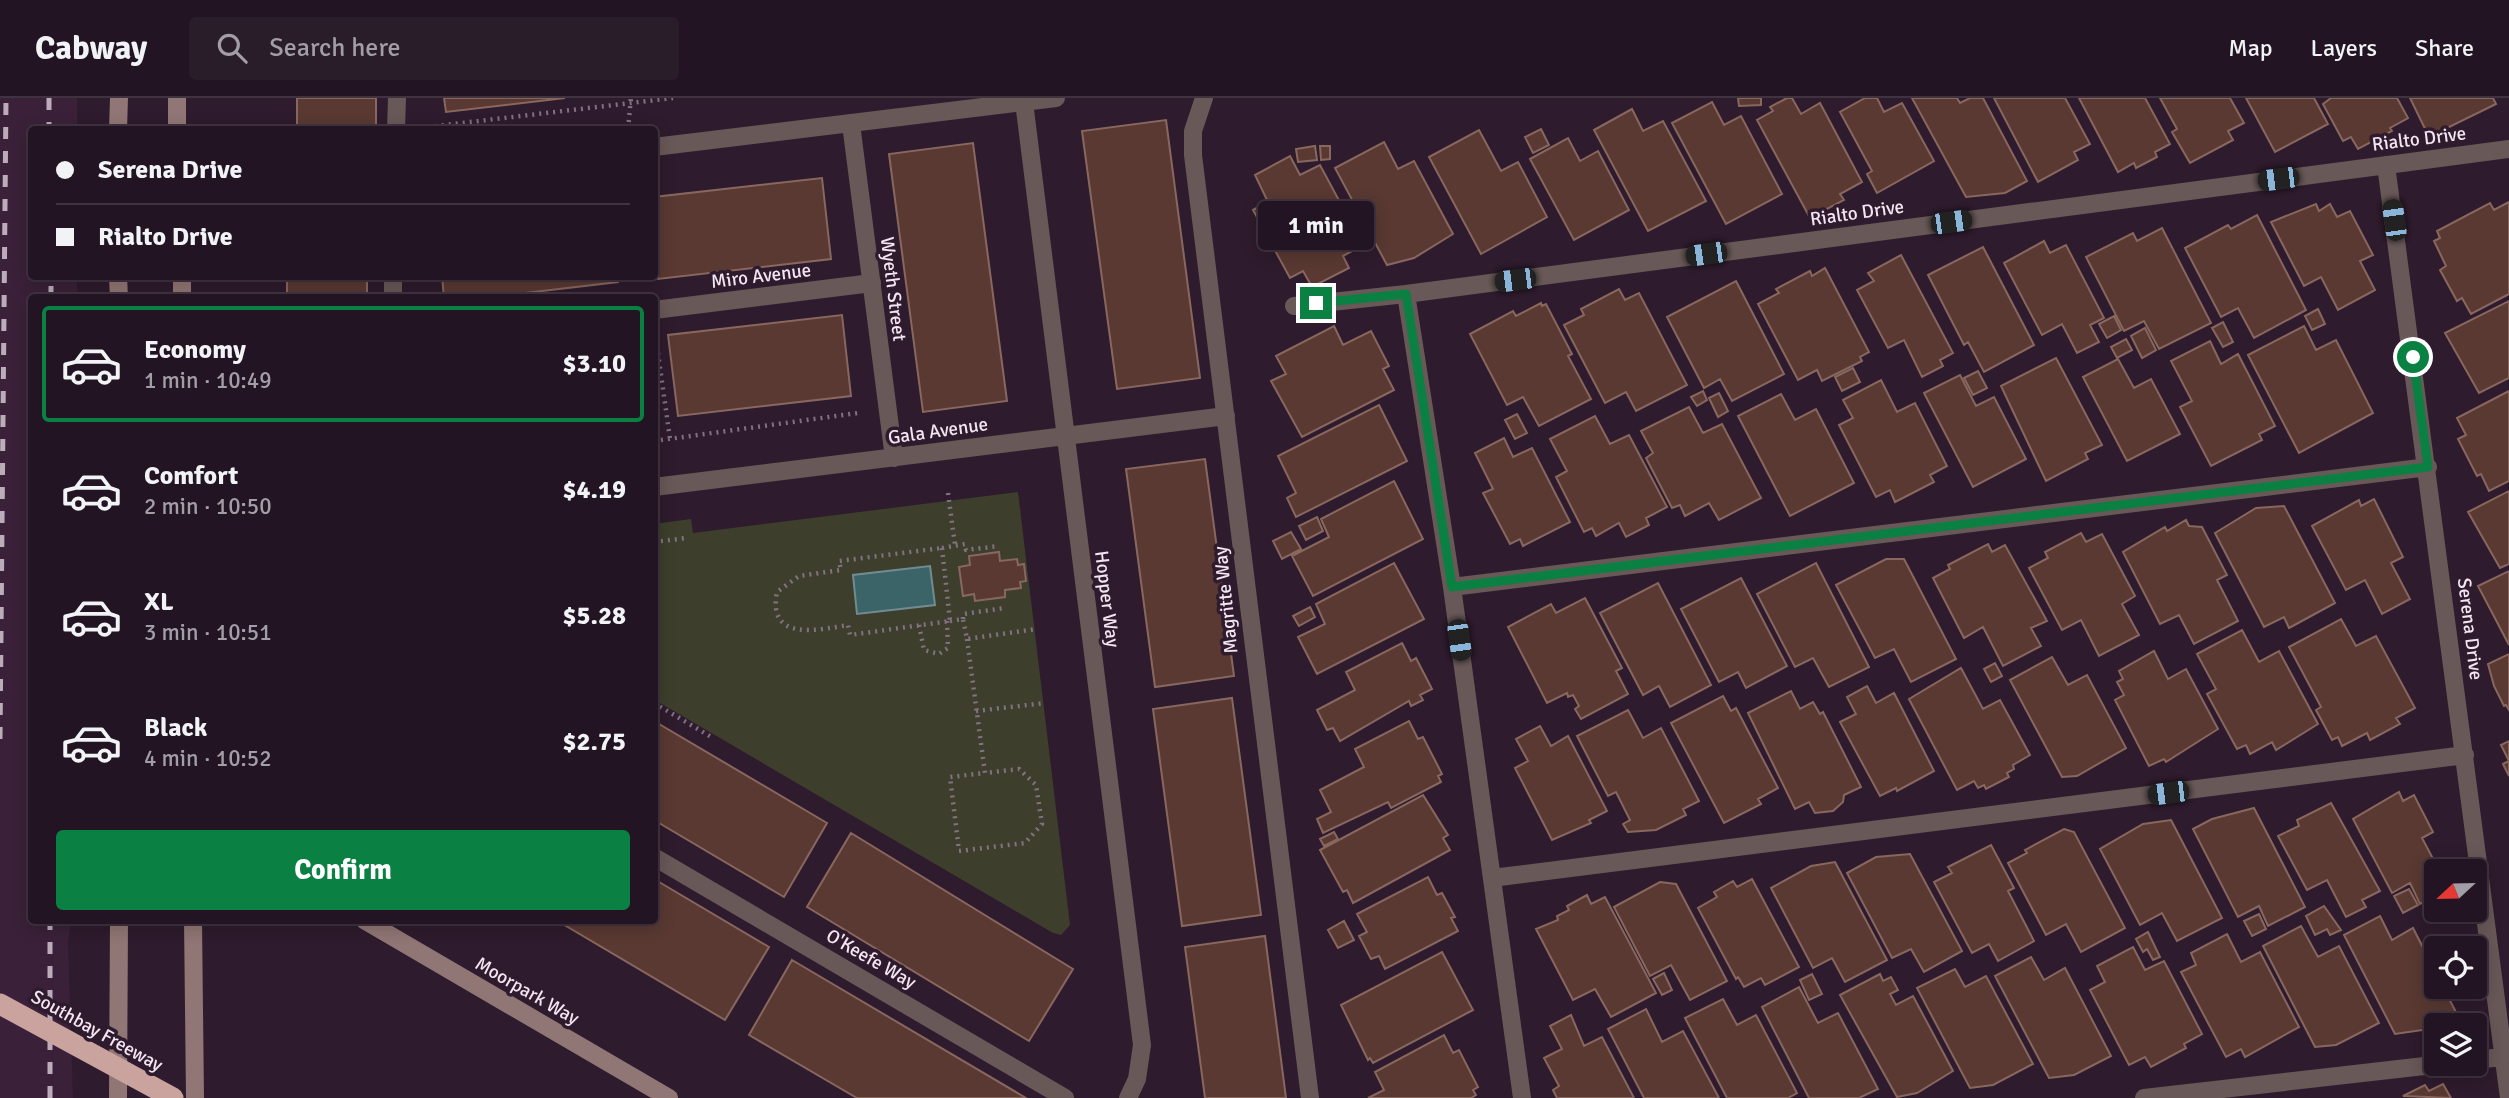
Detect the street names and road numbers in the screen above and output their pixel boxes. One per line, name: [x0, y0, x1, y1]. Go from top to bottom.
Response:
street label: Rialto Drive: [2371, 121, 2467, 157]
street label: Rialto Drive: [1809, 195, 1905, 231]
street label: Wyeth Street: [875, 235, 911, 343]
street label: Miro Avenue: [710, 258, 812, 294]
street label: Gala Avenue: [886, 412, 990, 450]
street label: Magritte Way: [1208, 545, 1244, 655]
street label: Hopper Way: [1089, 549, 1125, 649]
street label: Serena Drive: [2452, 576, 2488, 682]
street label: O'Keefe Way: [822, 924, 920, 994]
street label: Moorpark Way: [471, 952, 583, 1031]
street label: Southbay Freeway: [27, 985, 167, 1077]

